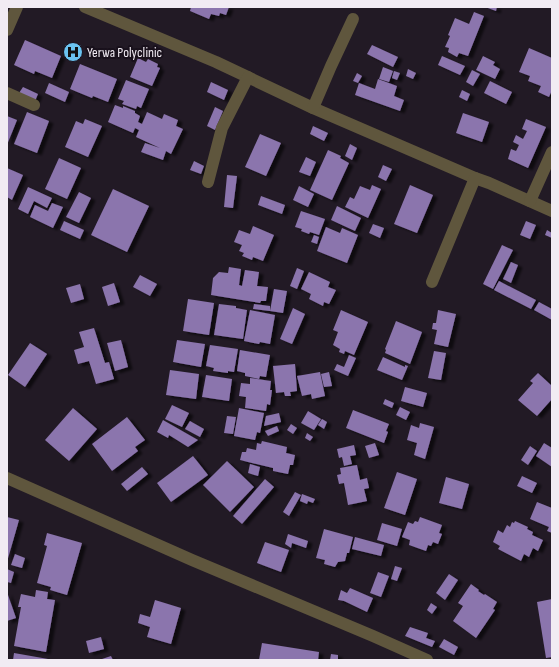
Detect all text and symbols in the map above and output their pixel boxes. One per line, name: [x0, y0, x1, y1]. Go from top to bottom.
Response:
hospital icon: Yerwa Polyclinic: [62, 41, 84, 63]
place label: Yerwa Polyclinic: [87, 44, 162, 61]

